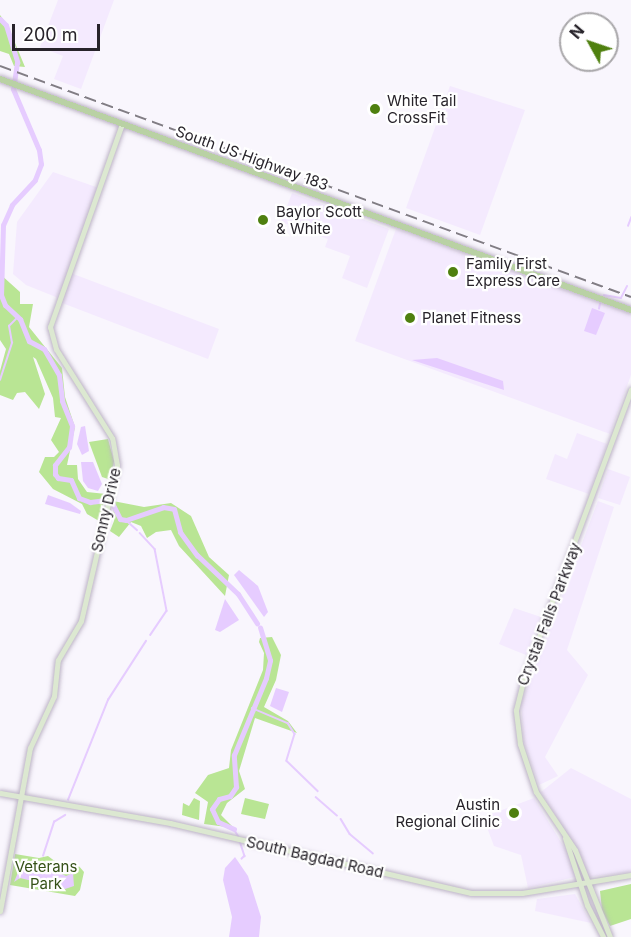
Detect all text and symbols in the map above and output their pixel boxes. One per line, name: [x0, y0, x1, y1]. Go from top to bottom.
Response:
scale bar: [15, 12, 104, 50]
north arrow: [559, 12, 619, 72]
text: N: [565, 21, 588, 43]
text: 200 m: [23, 24, 78, 45]
place label: White Tail CrossFit: [387, 91, 456, 126]
marker: White Tail CrossFit: [368, 102, 382, 116]
street label: South US Highway 183: [173, 122, 331, 194]
place label: Baylor Scott & White: [276, 202, 362, 237]
marker: Baylor Scott & White: [254, 211, 272, 229]
place label: Family First Express Care: [466, 254, 560, 289]
marker: Family First Express Care: [444, 263, 462, 281]
place label: Planet Fitness: [422, 309, 521, 327]
marker: Planet Fitness: [403, 311, 417, 325]
street label: Sonny Drive: [88, 466, 124, 554]
street label: Crystal Falls Parkway: [513, 540, 585, 688]
place label: Austin Regional Clinic: [396, 795, 500, 830]
marker: Austin Regional Clinic: [505, 804, 523, 822]
street label: South Bagdad Road: [245, 832, 385, 882]
park label: Veterans Park: [15, 857, 77, 892]

